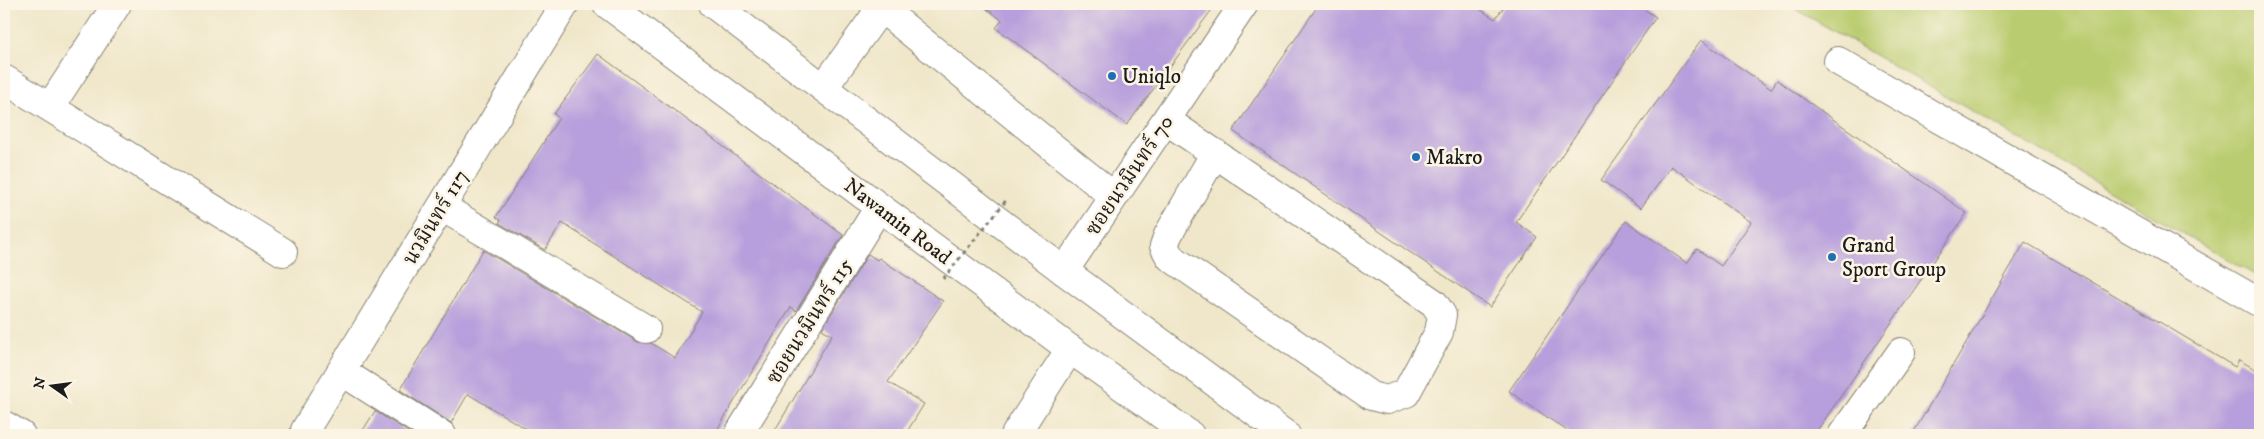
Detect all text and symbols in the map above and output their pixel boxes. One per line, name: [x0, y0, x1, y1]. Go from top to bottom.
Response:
place label: Uniqlo: [1122, 64, 1181, 90]
marker: Uniqlo: [1106, 70, 1118, 82]
street label: ซอยนวมินทร์ 70: [1079, 110, 1180, 241]
place label: Makro: [1426, 145, 1483, 171]
marker: Makro: [1410, 151, 1422, 163]
street label: นวมินทร์ 117: [396, 165, 474, 270]
street label: Nawamin Road: [838, 173, 957, 271]
place label: Grand Sport Group: [1842, 233, 1946, 283]
marker: Grand Sport Group: [1826, 251, 1838, 263]
street label: ซอยนวมินทร์ 115: [760, 253, 859, 389]
north arrow: [28, 362, 78, 412]
text: N: [30, 375, 51, 391]

